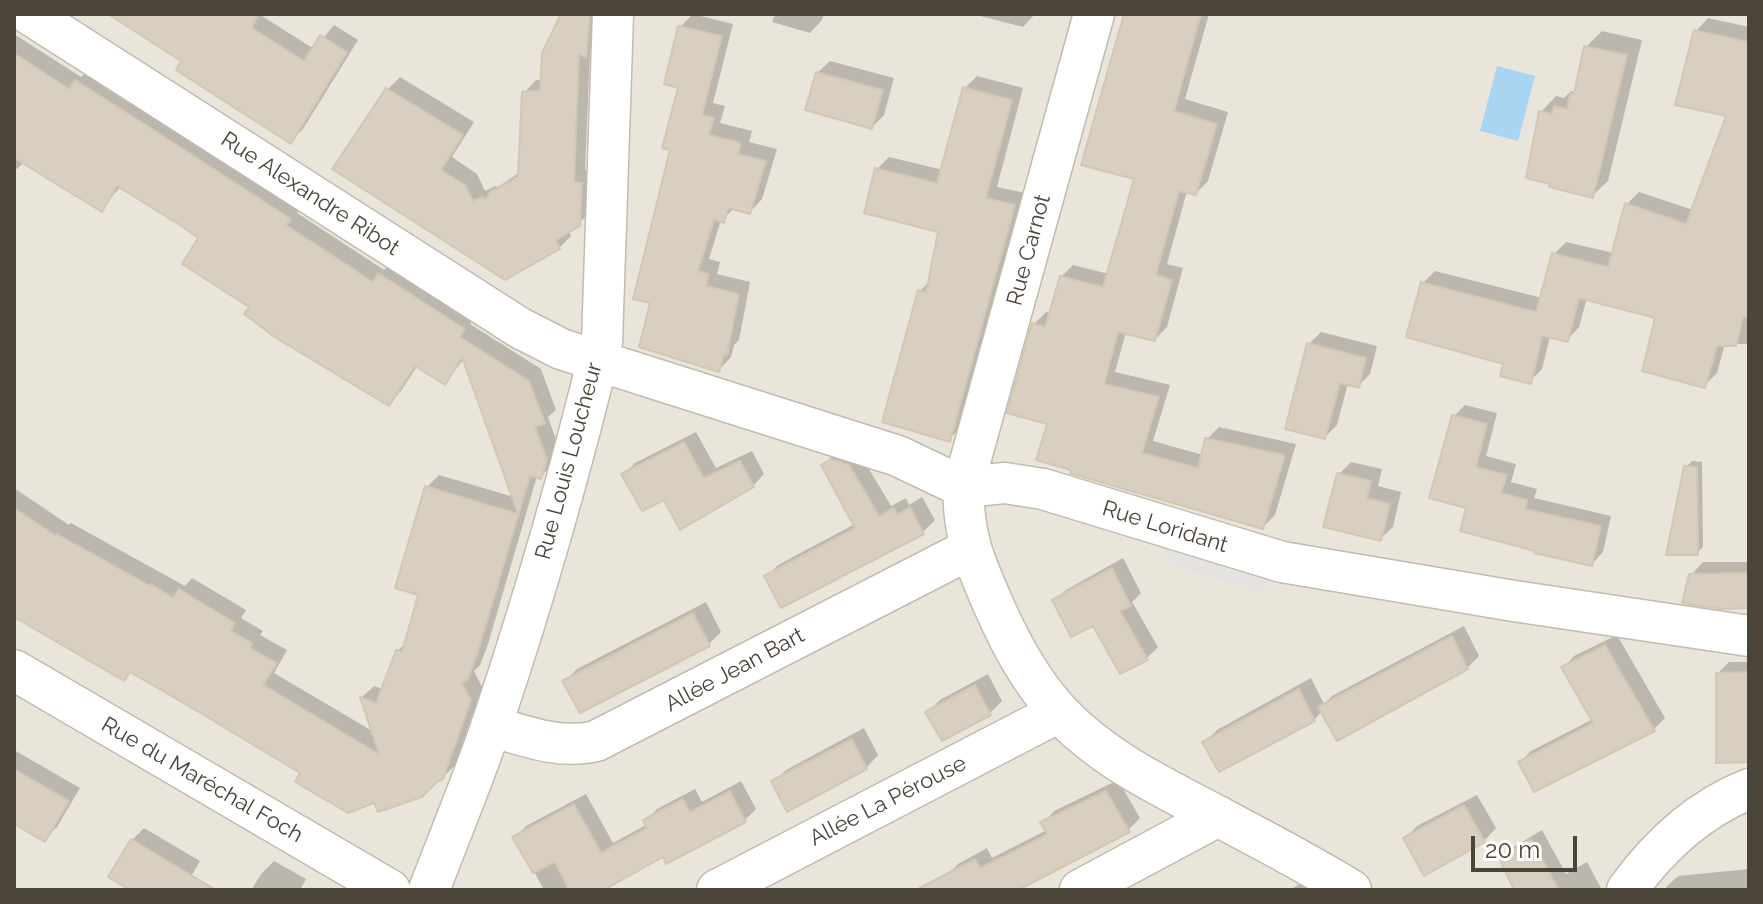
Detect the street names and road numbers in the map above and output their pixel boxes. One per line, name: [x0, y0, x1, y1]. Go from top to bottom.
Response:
street label: Rue Alexandre Ribot: [216, 126, 404, 262]
street label: Rue Carnot: [1002, 192, 1056, 308]
street label: Rue Louis Loucheur: [530, 360, 608, 562]
street label: Rue Loridant: [1099, 495, 1231, 559]
street label: Allée Jean Bart: [661, 622, 809, 718]
street label: Rue du Maréchal Foch: [97, 711, 307, 849]
street label: Allée La Pérouse: [805, 750, 971, 852]

